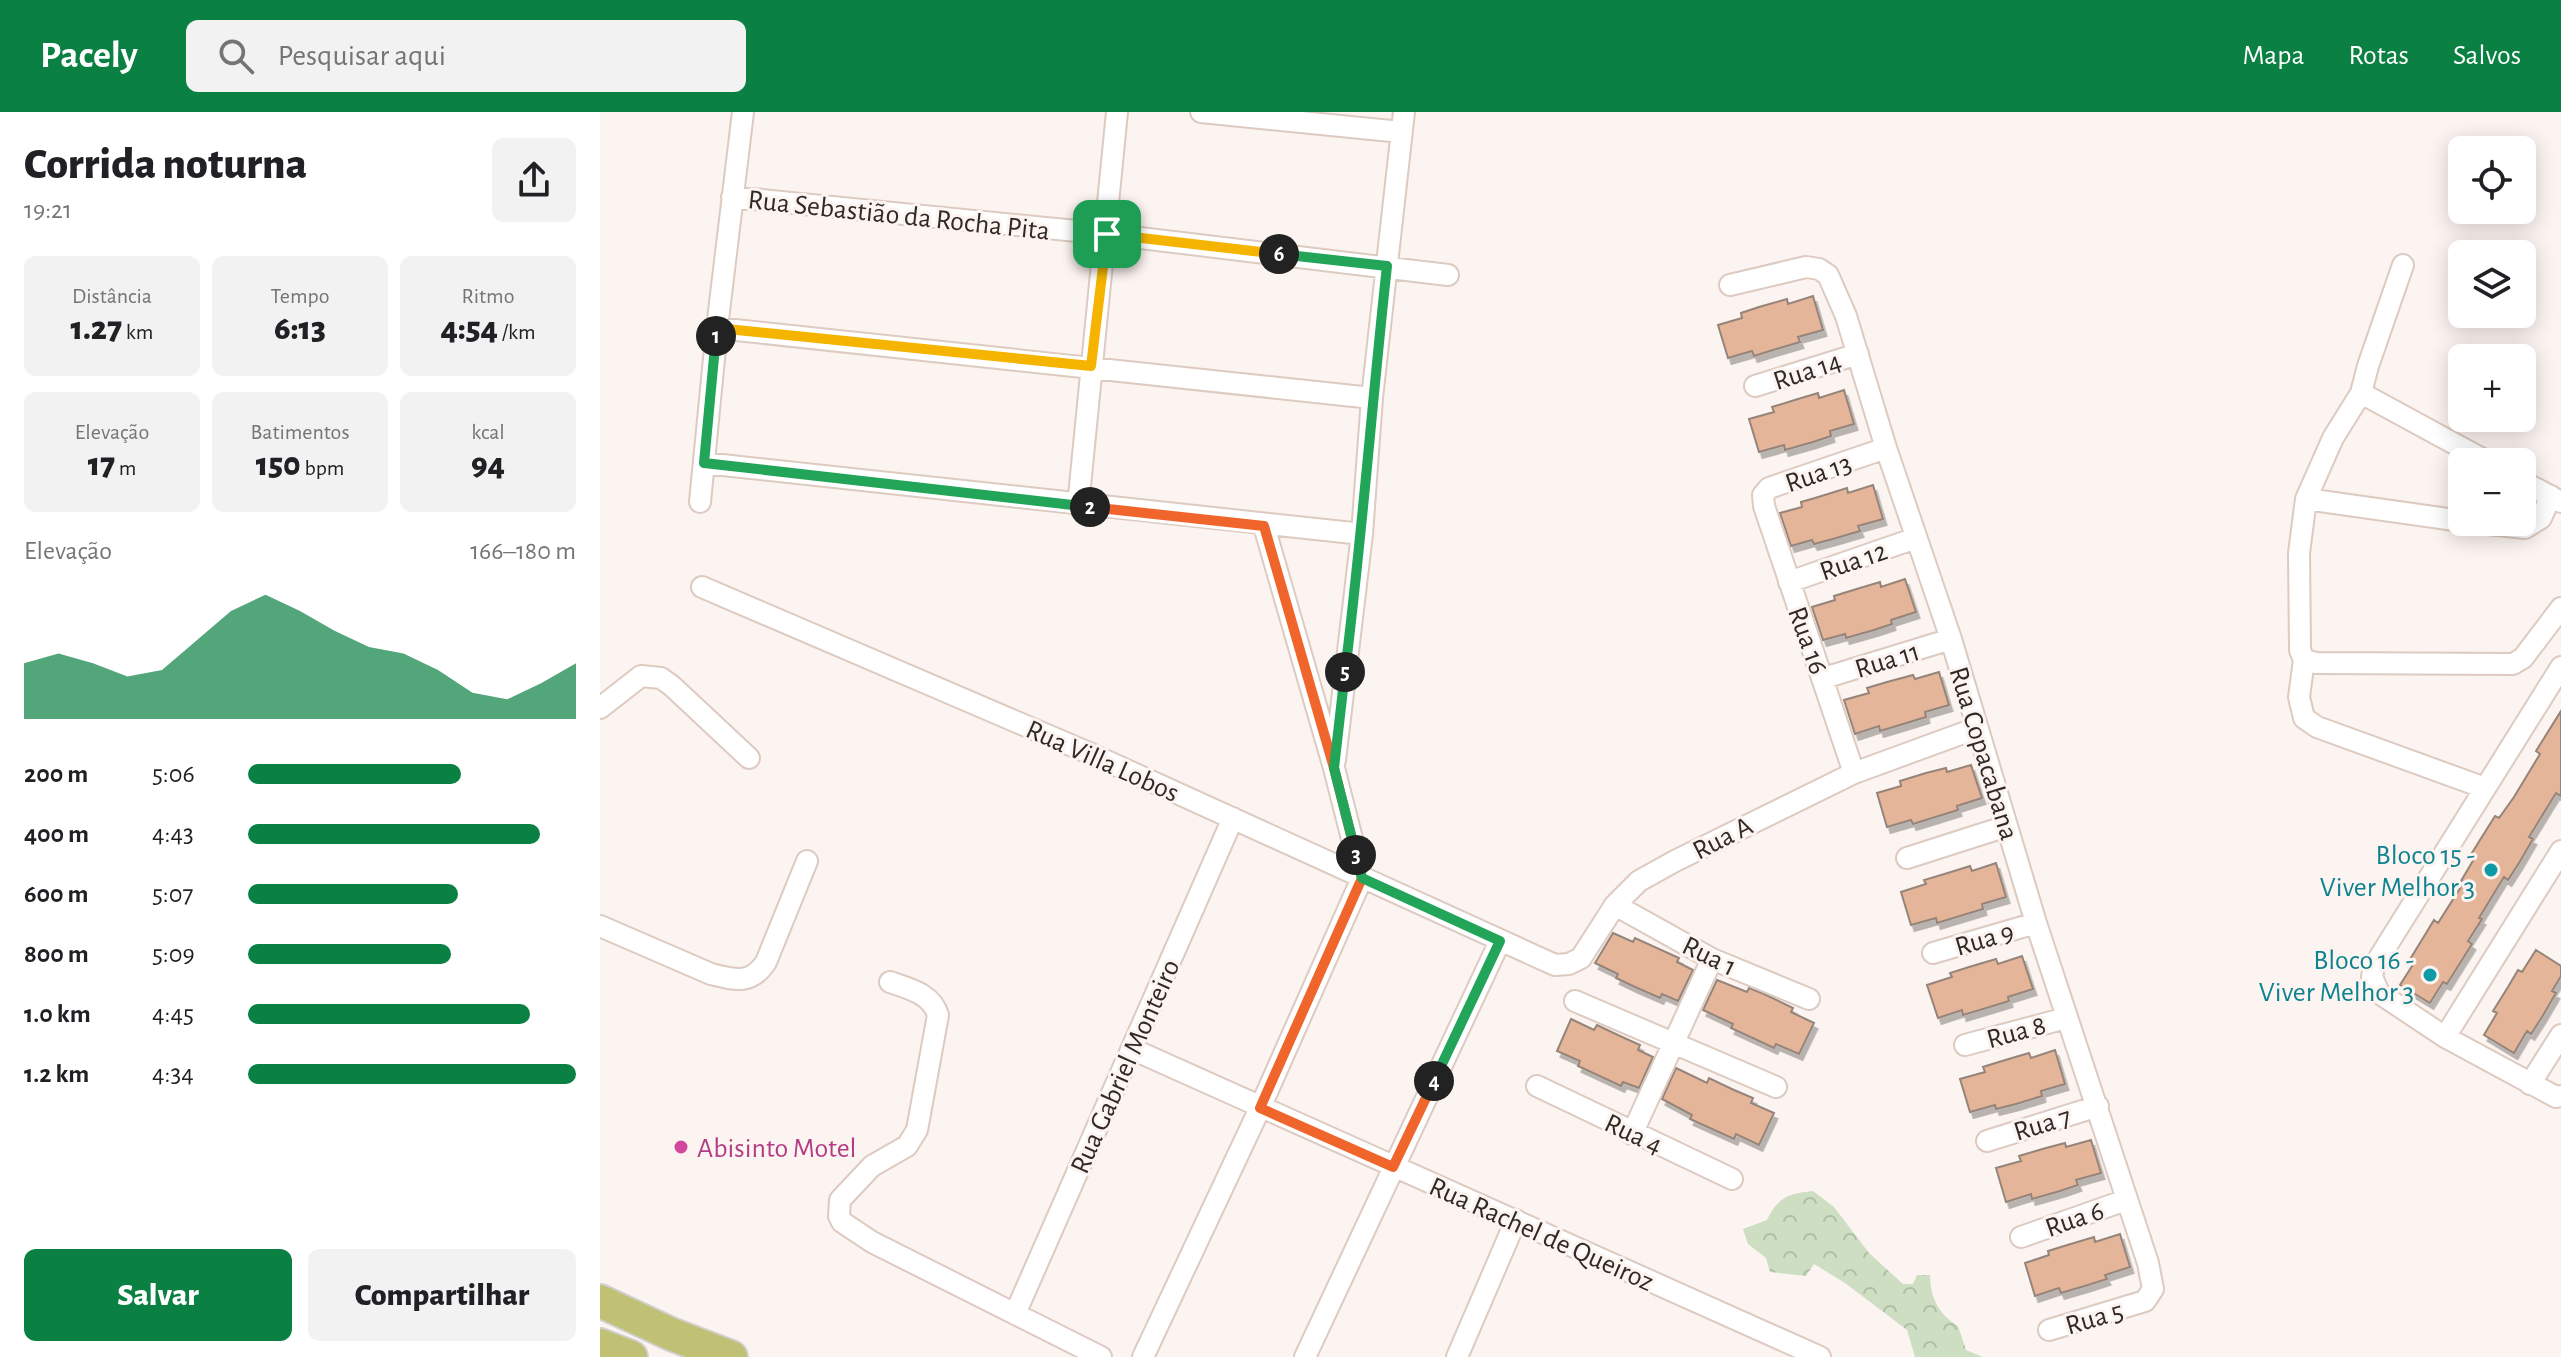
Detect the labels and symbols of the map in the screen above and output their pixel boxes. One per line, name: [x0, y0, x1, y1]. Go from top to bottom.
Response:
street label: Rua Sebastião da Rocha Pita: [746, 186, 1051, 246]
pin: [1073, 200, 1141, 268]
pin: 6: [1259, 234, 1299, 274]
pin: 1: [696, 316, 736, 356]
street label: Rua 14: [1770, 348, 1845, 396]
street label: Rua 13: [1782, 450, 1855, 498]
pin: 2: [1070, 487, 1110, 527]
street label: Rua 12: [1816, 537, 1891, 586]
street label: Rua 16: [1782, 603, 1832, 678]
street label: Rua 11: [1852, 638, 1923, 684]
pin: 5: [1325, 652, 1365, 692]
street label: Rua Copacabana: [1943, 664, 2023, 844]
street label: Rua Villa Lobos: [1021, 716, 1183, 808]
street label: Rua A: [1688, 812, 1757, 866]
pin: 3: [1336, 835, 1376, 875]
place label: Bloco 15 - Viver Melhor 3: [2320, 842, 2475, 902]
marker: Bloco 15 - Viver Melhor 3: [2482, 861, 2500, 879]
street label: Rua 9: [1952, 918, 2017, 962]
street label: Rua 1: [1678, 932, 1741, 982]
place label: Bloco 16 - Viver Melhor 3: [2259, 947, 2414, 1007]
street label: Rua Gabriel Monteiro: [1066, 956, 1186, 1178]
marker: Bloco 16 - Viver Melhor 3: [2421, 966, 2439, 984]
street label: Rua 8: [1984, 1012, 2049, 1054]
pin: 4: [1414, 1061, 1454, 1101]
street label: Rua 7: [2011, 1103, 2075, 1147]
street label: Rua 4: [1600, 1109, 1666, 1160]
place label: Abisinto Motel: [697, 1135, 857, 1163]
marker: Abisinto Motel: [672, 1138, 690, 1156]
street label: Rua Rachel de Queiroz: [1425, 1173, 1658, 1297]
street label: Rua 6: [2042, 1197, 2108, 1243]
street label: Rua 5: [2063, 1297, 2127, 1340]

